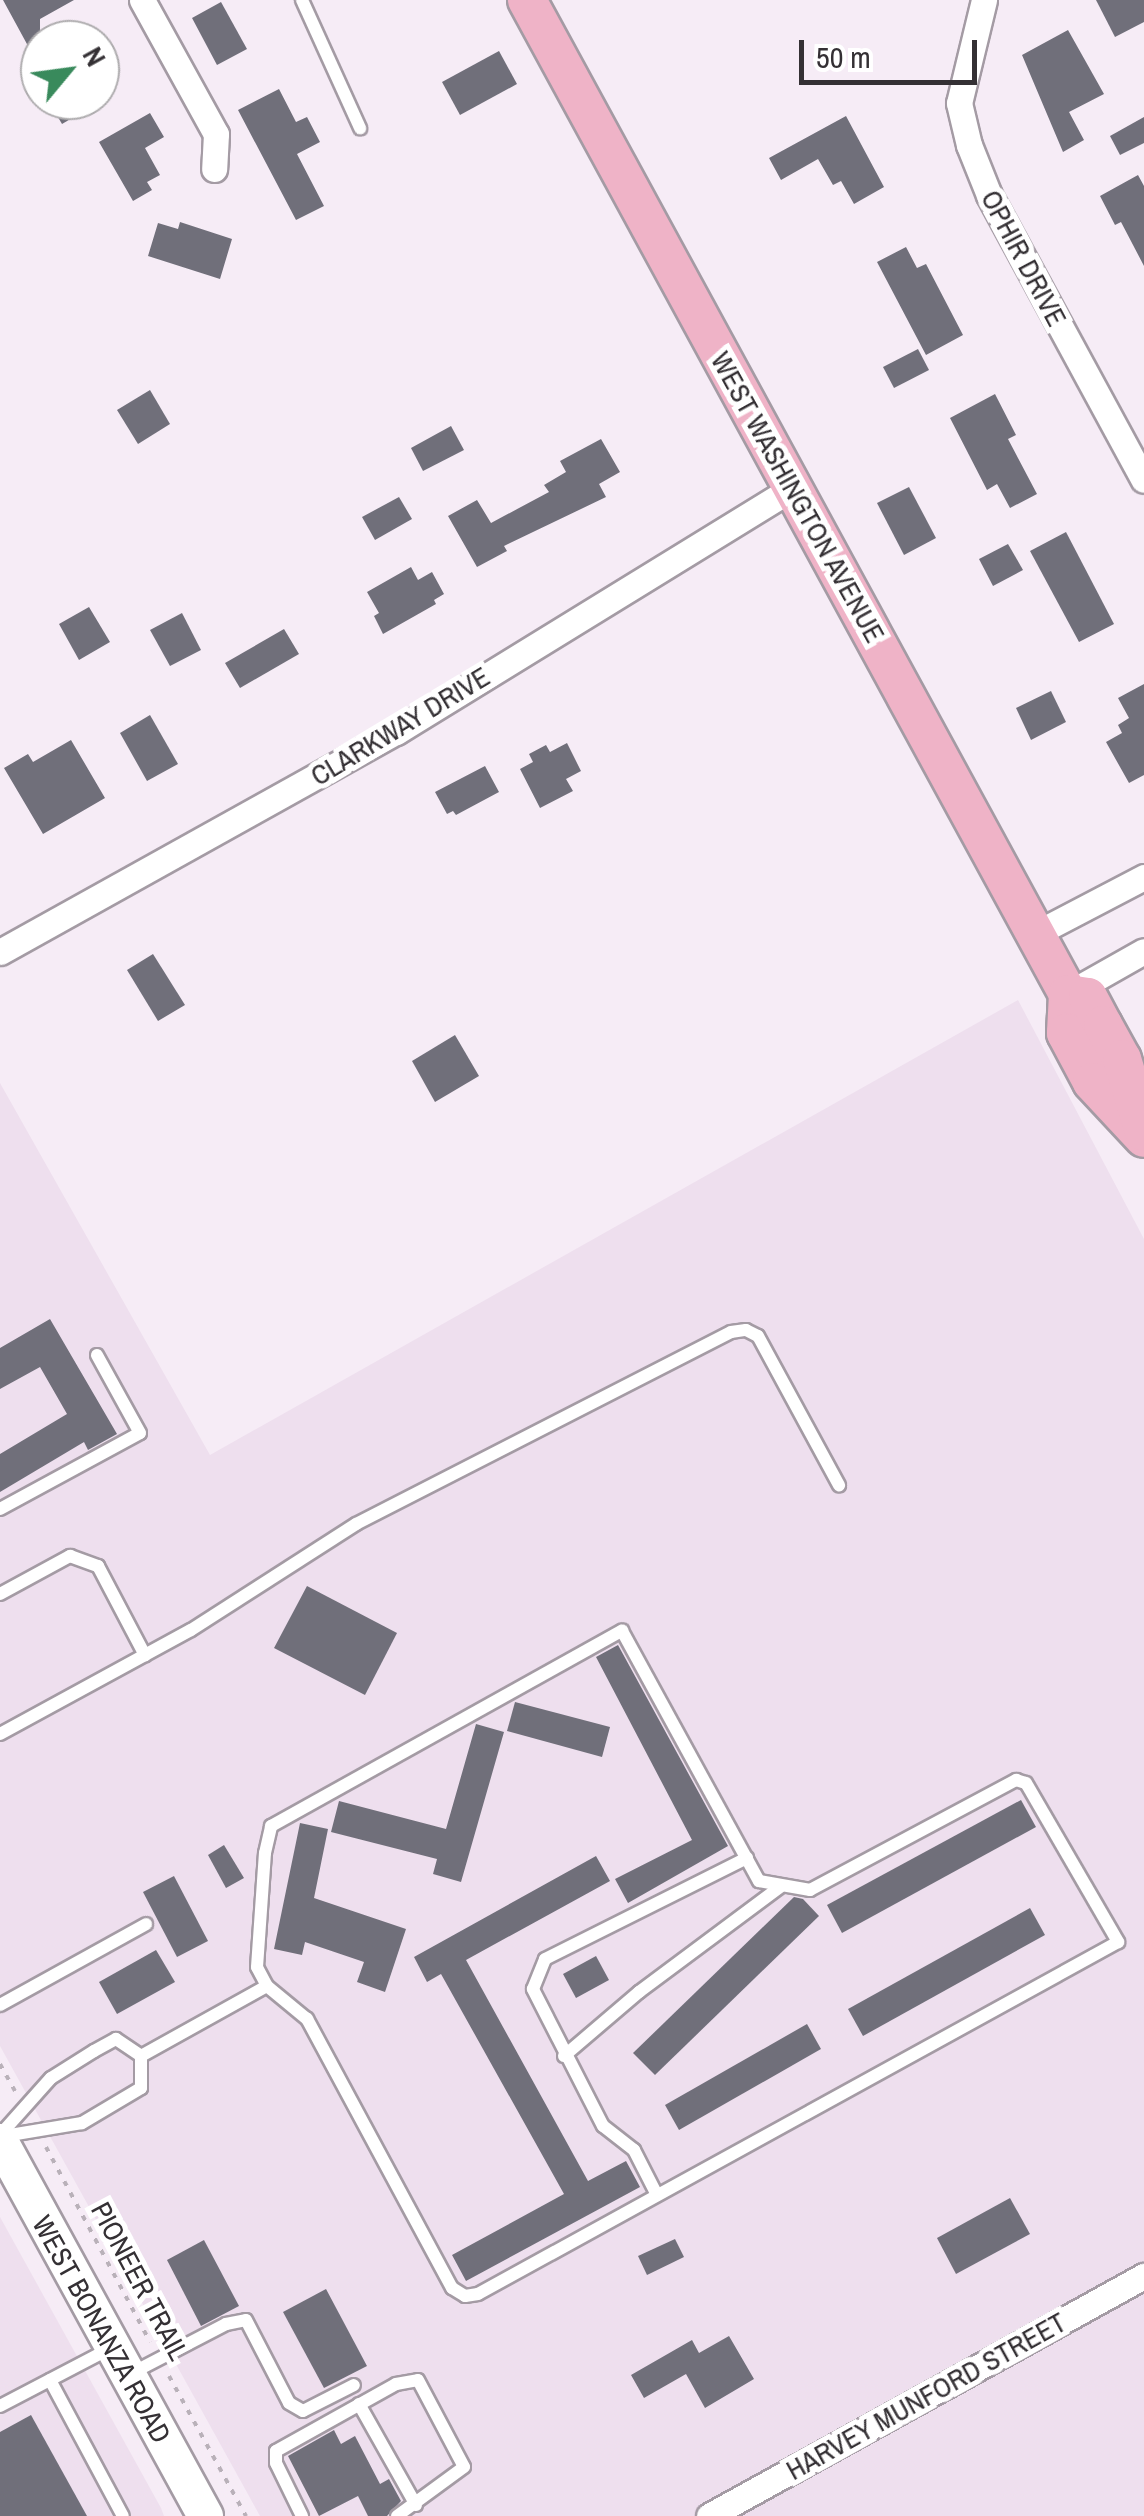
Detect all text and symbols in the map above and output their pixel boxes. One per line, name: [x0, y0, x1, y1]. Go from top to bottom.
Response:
north arrow: [20, 20, 120, 120]
scale bar: [804, 20, 982, 82]
text: 50 m: [816, 37, 871, 77]
text: N: [74, 40, 115, 73]
street label: OPHIR DRIVE: [974, 184, 1074, 332]
street label: WEST WASHINGTON AVENUE: [704, 345, 892, 649]
street label: CLARKWAY DRIVE: [304, 659, 496, 793]
street label: PIONEER TRAIL: [84, 2196, 196, 2366]
street label: WEST BONANZA ROAD: [25, 2209, 179, 2449]
street label: HARVEY MUNFORD STREET: [780, 2305, 1072, 2487]

